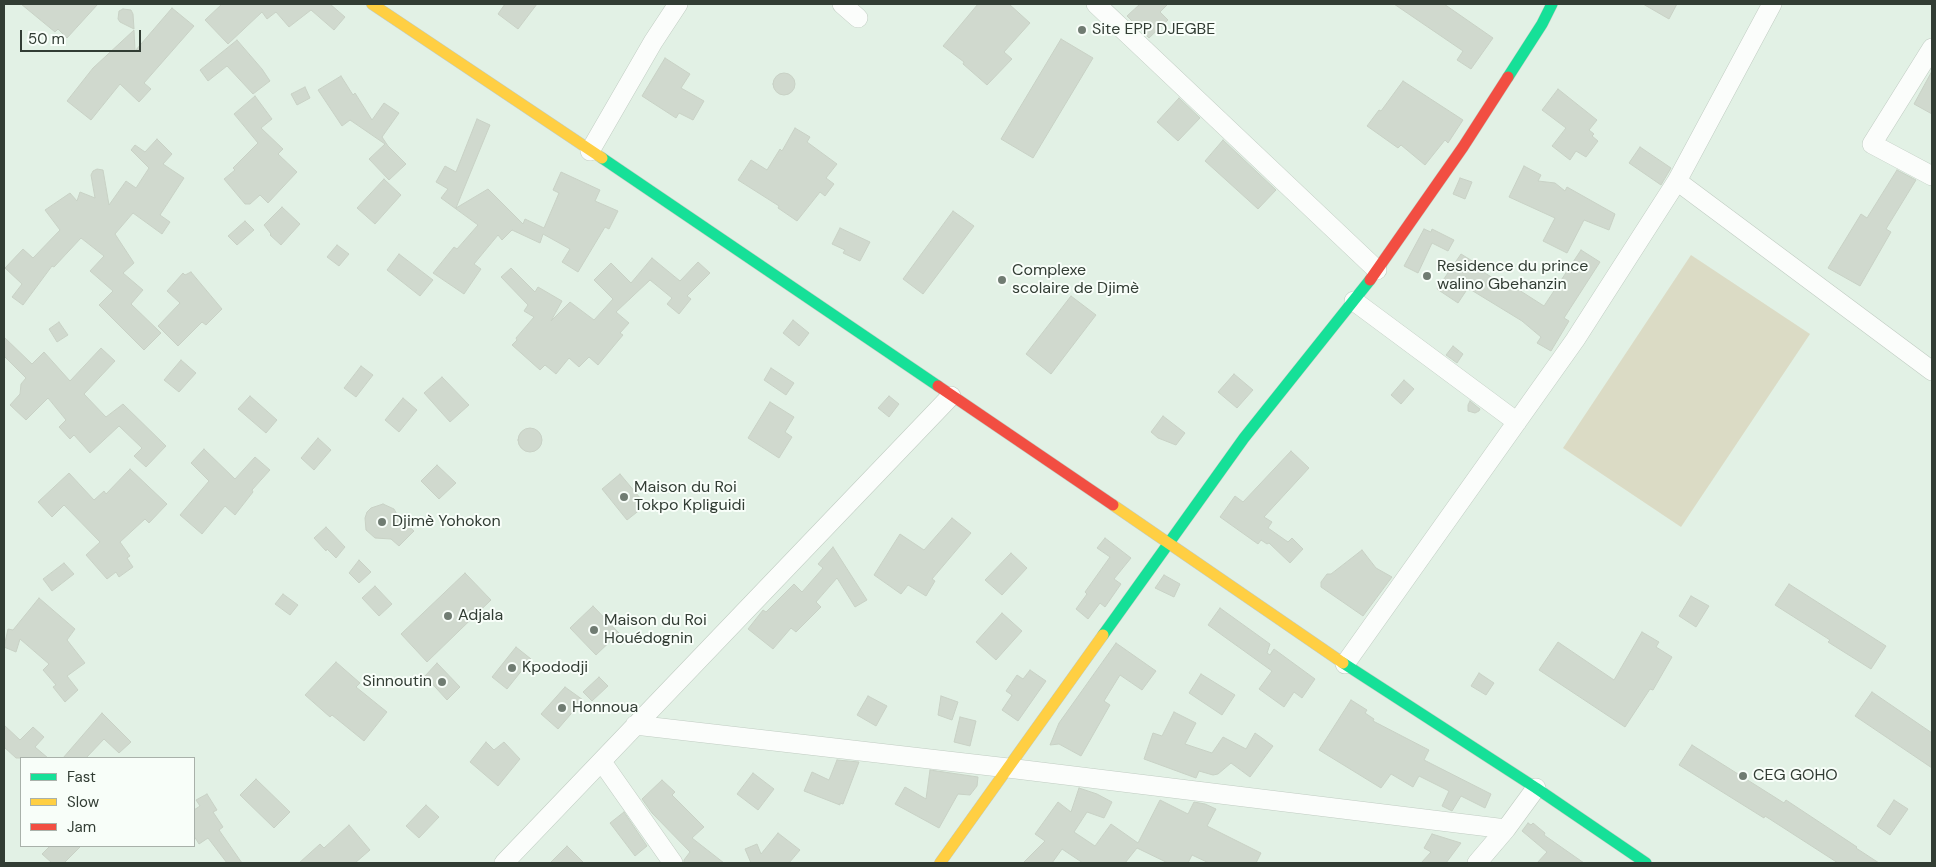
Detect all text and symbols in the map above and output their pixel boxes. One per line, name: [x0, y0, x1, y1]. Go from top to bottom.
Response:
scale bar: [22, 20, 144, 52]
place label: Site EPP DJEGBE: [1092, 20, 1215, 40]
marker: Site EPP DJEGBE: [1076, 24, 1088, 36]
text: 50 m: [28, 29, 65, 49]
place label: Residence du prince walino Gbehanzin: [1437, 257, 1588, 295]
place label: Complexe scolaire de Djimè: [1012, 261, 1139, 299]
marker: Residence du prince walino Gbehanzin: [1421, 270, 1433, 282]
marker: Complexe scolaire de Djimè: [996, 274, 1008, 286]
place label: Maison du Roi Tokpo Kpliguidi: [634, 478, 745, 516]
marker: Maison du Roi Tokpo Kpliguidi: [618, 491, 630, 503]
place label: Djimè Yohokon: [392, 512, 501, 532]
marker: Djimè Yohokon: [376, 516, 388, 528]
place label: Adjala: [458, 606, 503, 626]
marker: Adjala: [442, 610, 454, 622]
place label: Maison du Roi Houédognin: [604, 611, 707, 649]
marker: Maison du Roi Houédognin: [588, 624, 600, 636]
place label: Kpododji: [522, 658, 588, 678]
marker: Kpododji: [506, 662, 518, 674]
place label: Sinnoutin: [363, 672, 432, 692]
marker: Sinnoutin: [436, 676, 448, 688]
place label: Honnoua: [572, 698, 638, 718]
marker: Honnoua: [556, 702, 568, 714]
legend: [20, 757, 195, 847]
place label: CEG GOHO: [1753, 766, 1838, 786]
text: Fast: [67, 767, 96, 787]
marker: CEG GOHO: [1737, 770, 1749, 782]
text: Slow: [67, 792, 99, 812]
text: Jam: [67, 817, 96, 837]

